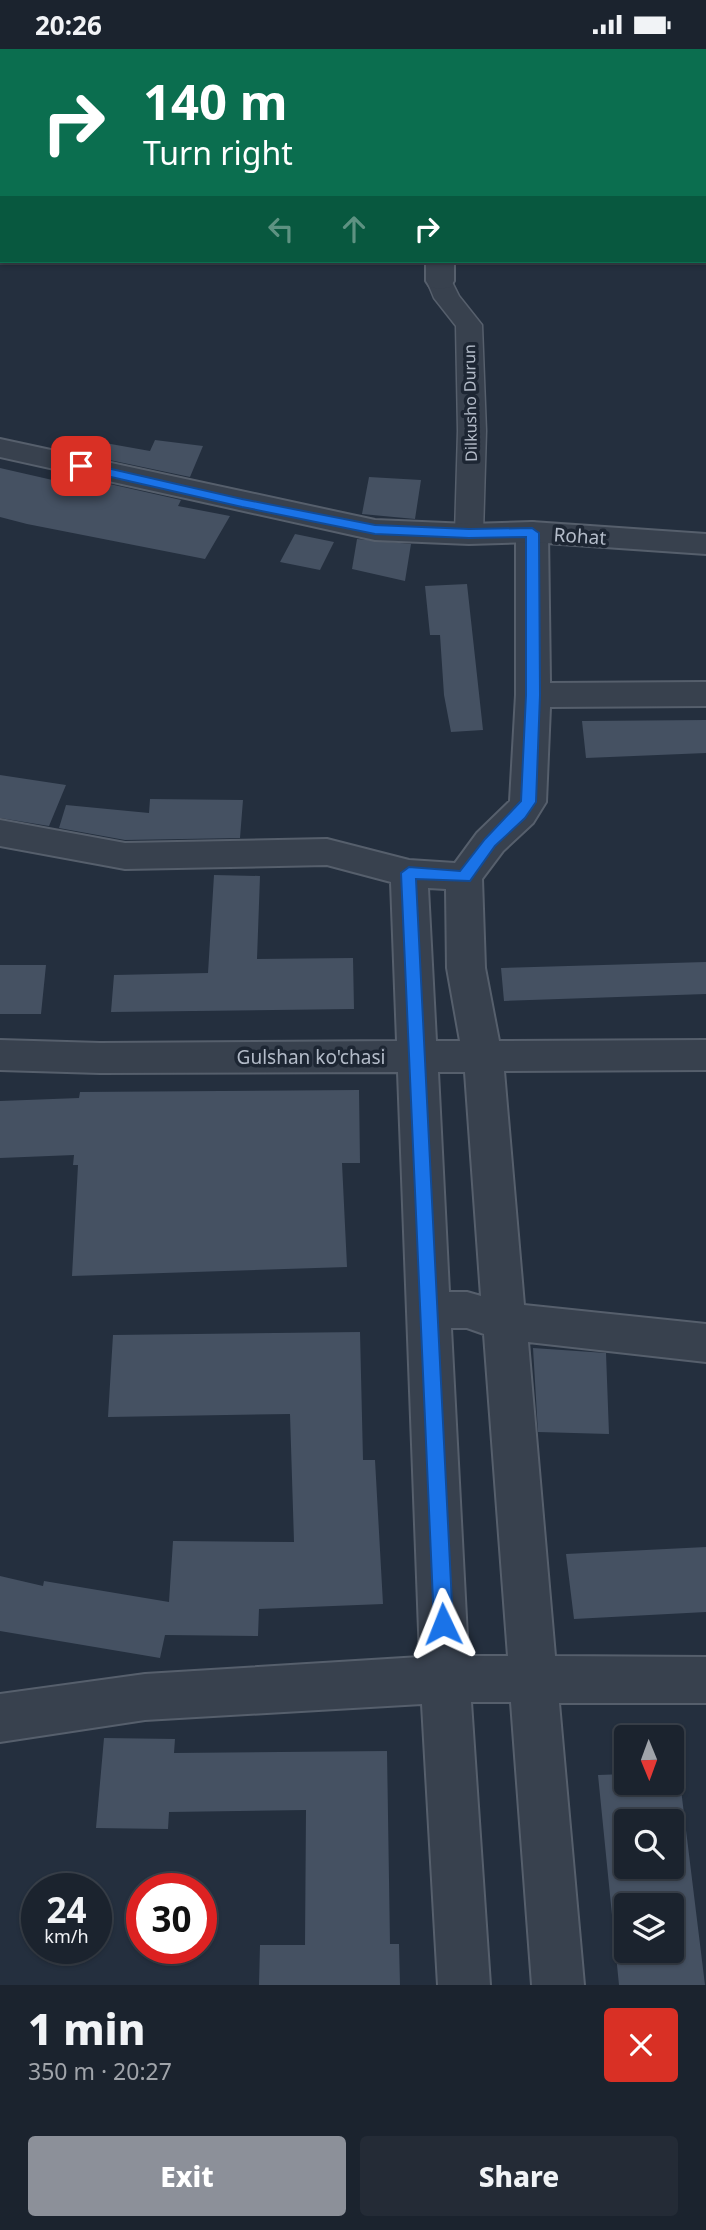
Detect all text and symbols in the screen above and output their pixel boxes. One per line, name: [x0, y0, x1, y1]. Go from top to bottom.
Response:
text: 20:26: [35, 7, 102, 43]
text: 140 m: [143, 68, 288, 134]
icon: right: [28, 77, 119, 168]
text: Turn right: [143, 131, 293, 174]
icon: left: [262, 210, 300, 248]
icon: ahead: [335, 210, 373, 248]
icon: right: [408, 210, 446, 248]
street label: Dilkusho Durun: [458, 344, 482, 462]
pin: [51, 436, 111, 496]
icon: arrive: [62, 447, 100, 485]
street label: Rohat: [553, 521, 607, 551]
street label: Gulshan ko'chasi: [237, 1044, 385, 1070]
position arrow: [406, 1587, 480, 1661]
north arrow: [614, 1725, 684, 1795]
map controls: [614, 1725, 684, 1963]
button: search: [614, 1809, 684, 1879]
speed limit sign: 30: [126, 1873, 217, 1964]
text: 24: [46, 1886, 87, 1933]
button: layers: [614, 1893, 684, 1963]
text: km/h: [44, 1924, 89, 1948]
text: 1 min: [28, 2000, 145, 2057]
button: close: [604, 2008, 678, 2082]
text: 350 m · 20:27: [28, 2055, 172, 2087]
button: Exit: [28, 2136, 346, 2216]
button: Share: [360, 2136, 678, 2216]

